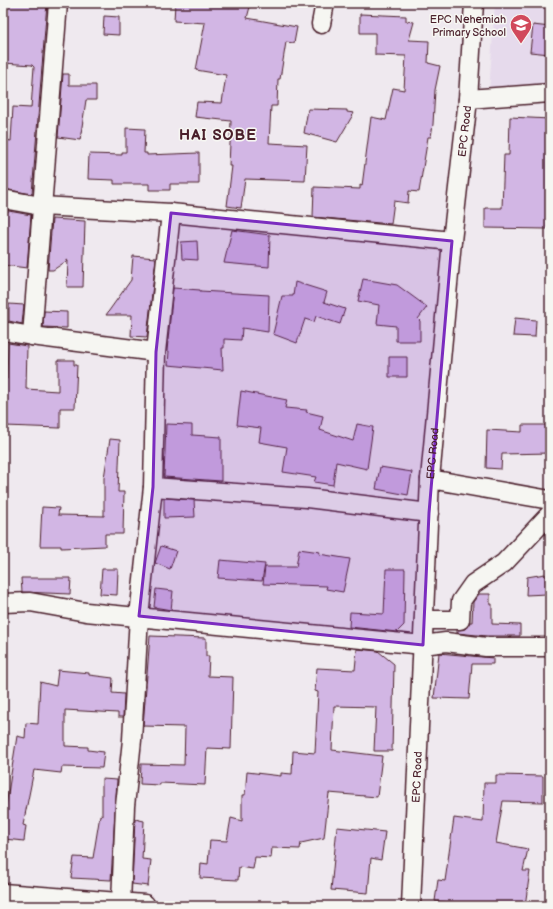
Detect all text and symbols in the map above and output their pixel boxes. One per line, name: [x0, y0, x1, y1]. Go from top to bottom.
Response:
school or university icon: EPC Nehemiah Primary School: [508, 12, 534, 45]
place label: EPC Nehemiah Primary School: [430, 13, 506, 39]
street label: EPC Road: [455, 105, 474, 158]
district label: HAI SOBE: [179, 126, 257, 145]
street label: EPC Road: [424, 427, 441, 480]
street label: EPC Road: [409, 751, 424, 803]

